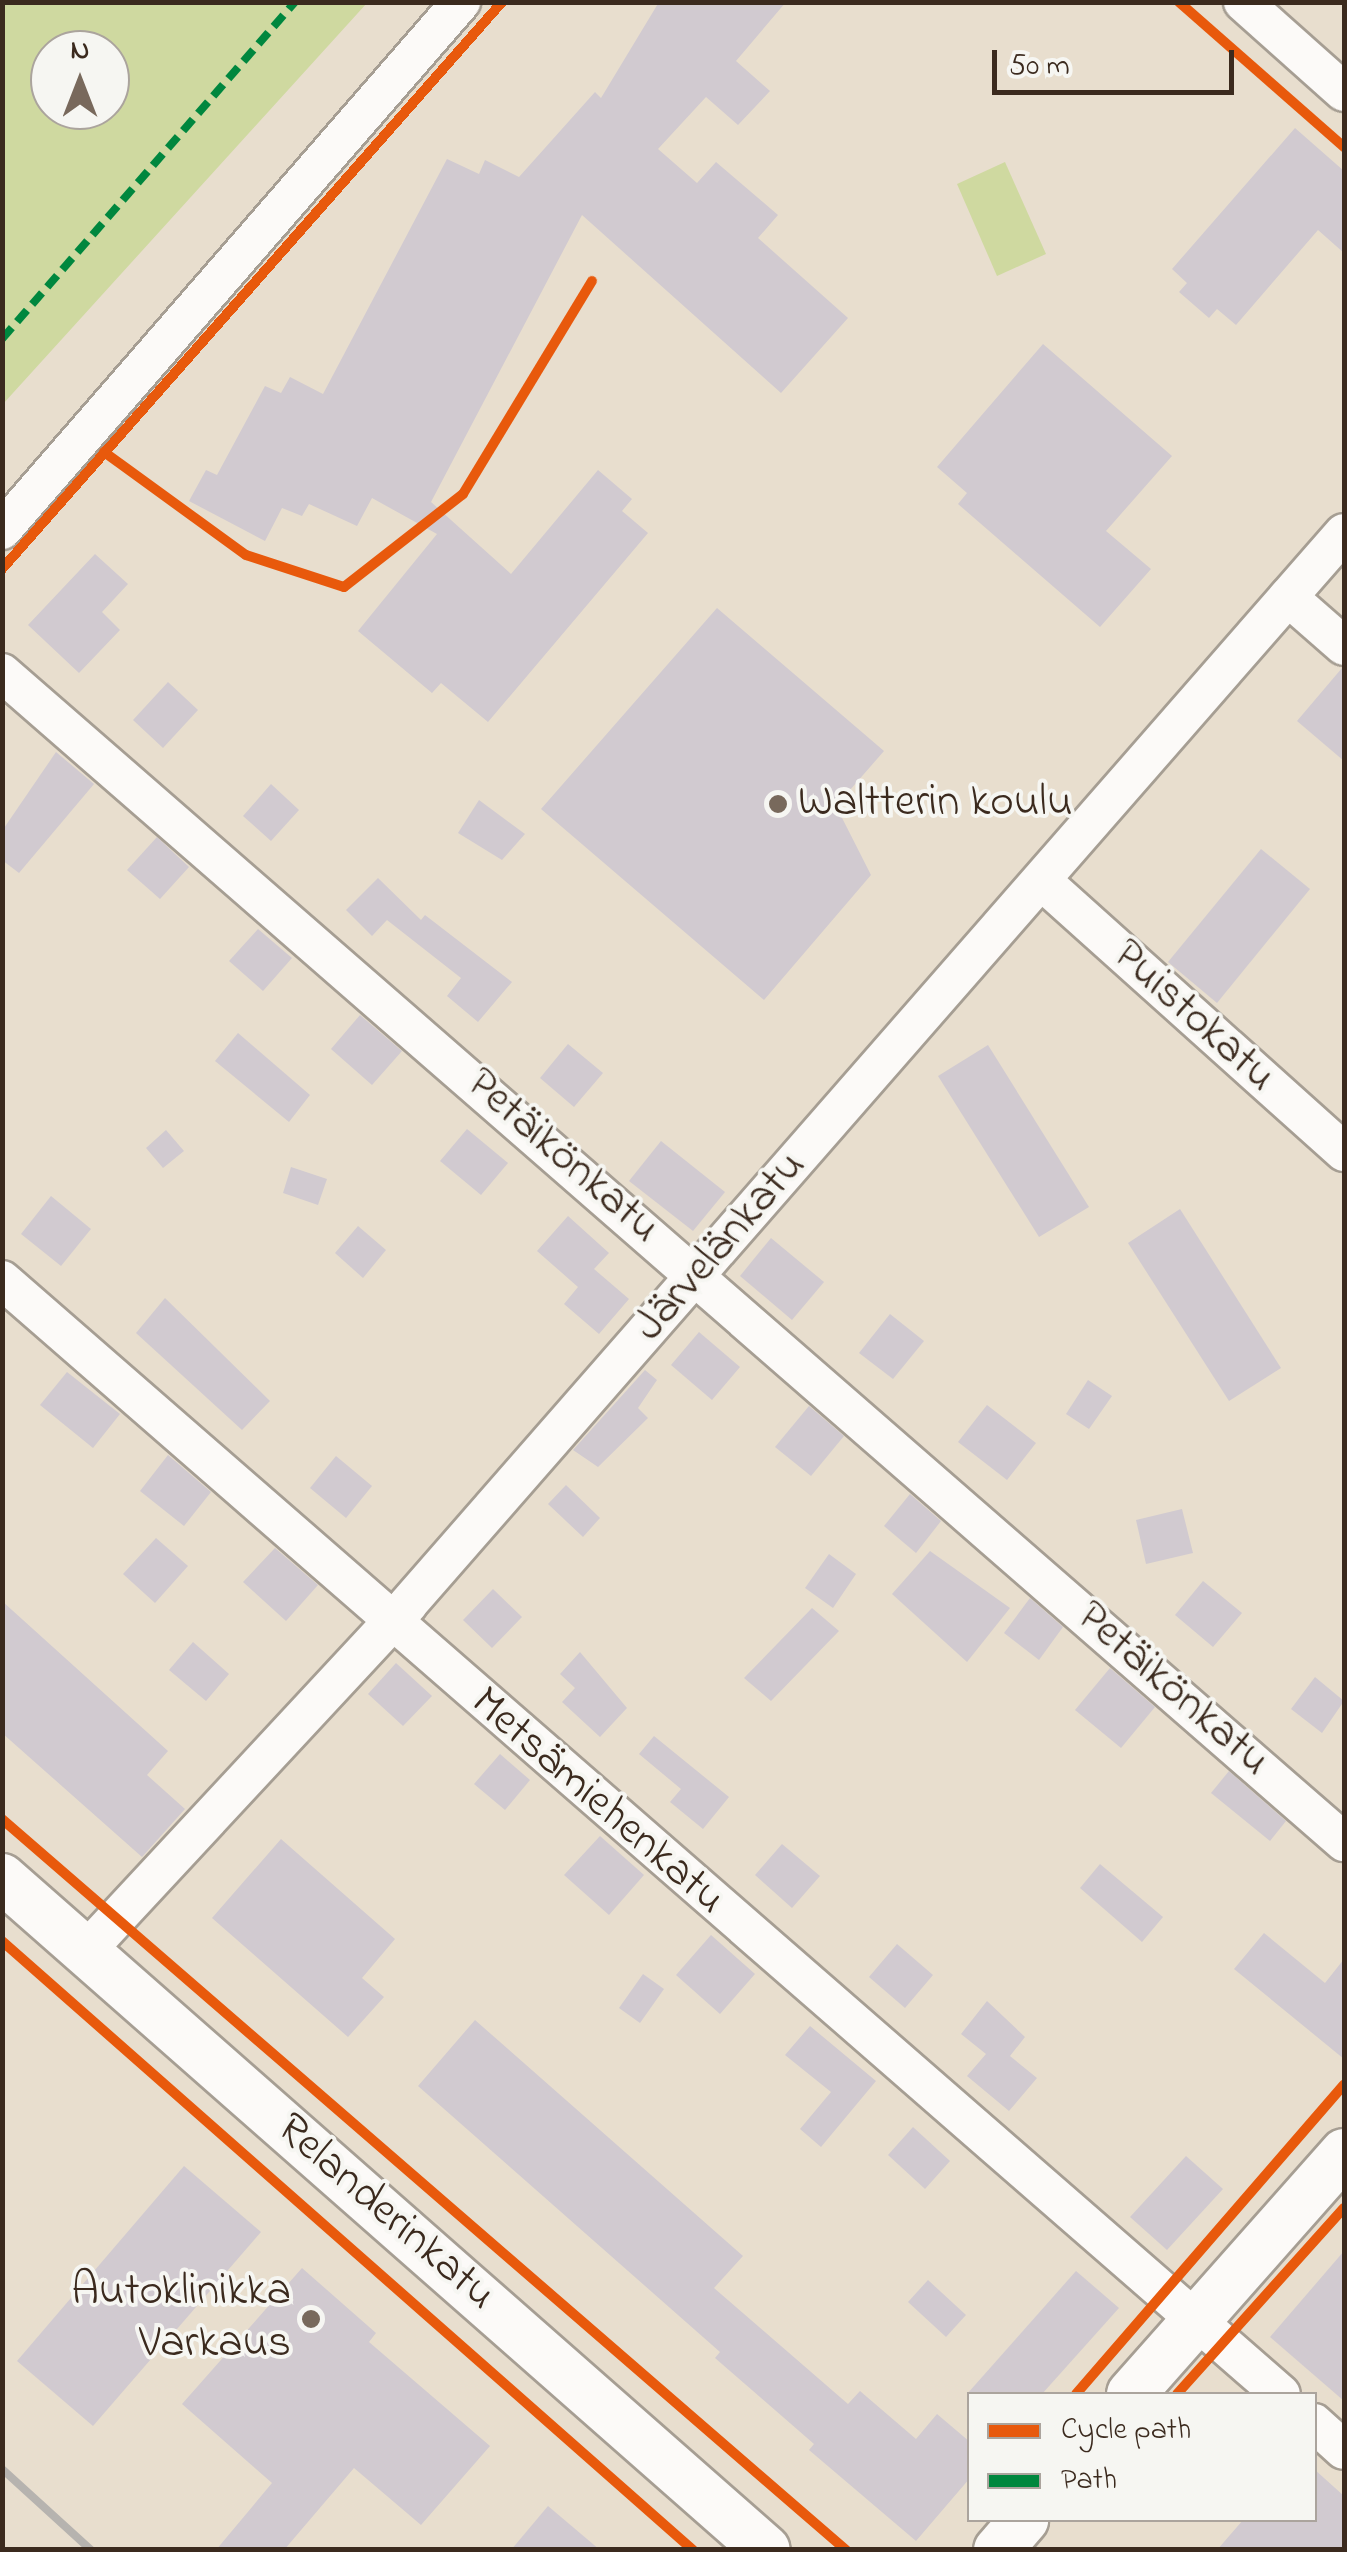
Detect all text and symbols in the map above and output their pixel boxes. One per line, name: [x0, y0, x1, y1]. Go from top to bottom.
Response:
north arrow: [30, 30, 130, 130]
scale bar: [997, 30, 1240, 92]
text: N: [71, 31, 89, 72]
text: 50 m: [1009, 45, 1070, 89]
place label: Waltterin koulu: [798, 777, 1072, 831]
marker: Waltterin koulu: [767, 793, 789, 815]
street label: Puistokatu: [1100, 929, 1286, 1105]
street label: Petäikönkatu: [454, 1058, 670, 1256]
street label: Järvelänkatu: [624, 1141, 818, 1353]
street label: Petäikönkatu: [1064, 1591, 1280, 1789]
street label: Metsämiehenkatu: [459, 1677, 735, 1927]
street label: Relanderinkatu: [264, 2103, 506, 2323]
place label: Autoklinikka Varkaus: [71, 2266, 291, 2372]
marker: Autoklinikka Varkaus: [300, 2308, 322, 2330]
legend: [967, 2392, 1317, 2522]
text: Cycle path: [1061, 2409, 1191, 2453]
text: Path: [1061, 2459, 1117, 2503]

